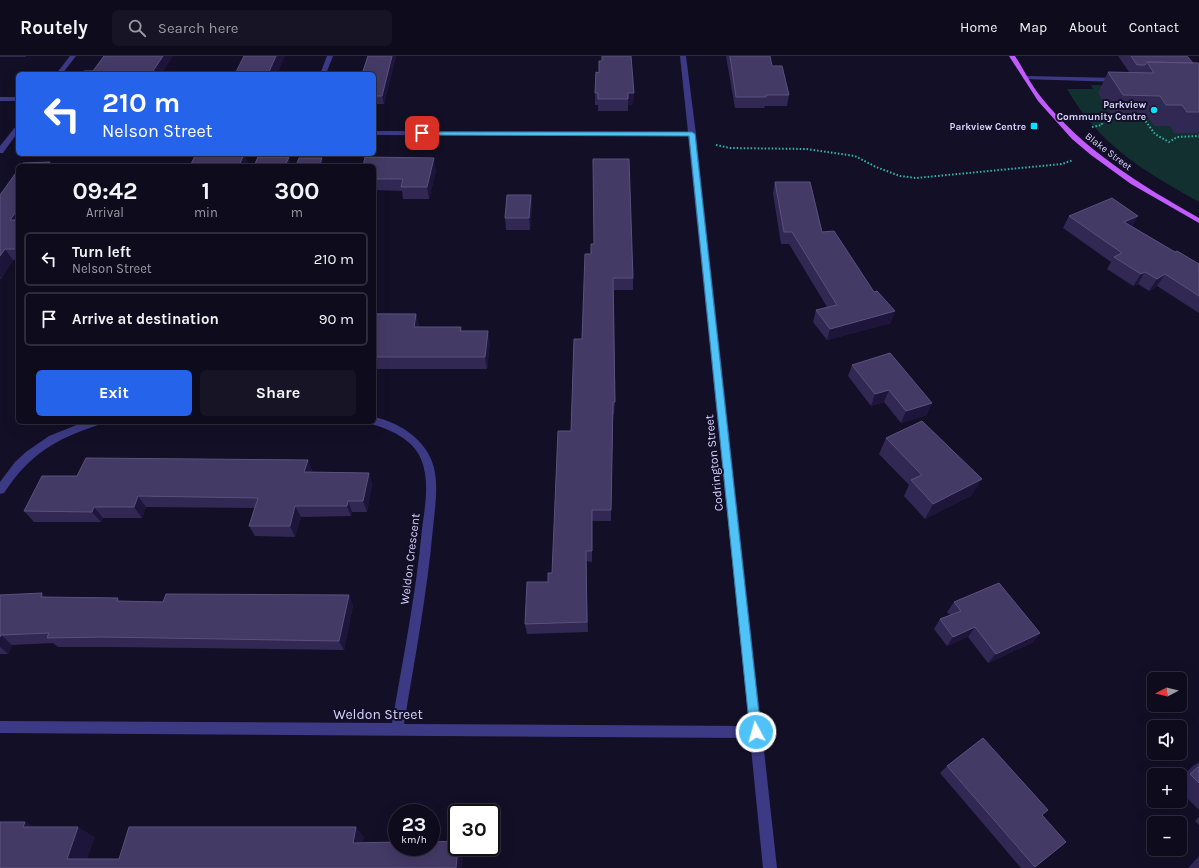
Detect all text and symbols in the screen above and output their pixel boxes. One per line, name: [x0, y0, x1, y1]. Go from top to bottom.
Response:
search box: [112, 10, 392, 46]
text: Routely: [20, 17, 88, 39]
icon: search: [126, 17, 148, 39]
text: Search here: [158, 19, 239, 37]
text: Home: [960, 19, 997, 36]
text: Map: [1019, 19, 1047, 36]
text: About: [1069, 19, 1107, 36]
text: Contact: [1129, 19, 1179, 36]
text: 210 m: [102, 86, 180, 119]
icon: left: [36, 88, 88, 140]
place label: Parkview Community Centre: [1057, 99, 1146, 123]
marker: Parkview Community Centre: [1149, 105, 1159, 115]
pin: [405, 116, 439, 150]
text: Nelson Street: [102, 120, 212, 142]
place label: Parkview Centre: [950, 121, 1026, 133]
marker: Parkview Centre: [1029, 121, 1039, 131]
icon: arrive: [411, 122, 433, 144]
street label: Blake Street: [1083, 130, 1134, 173]
text: 09:42: [72, 177, 138, 205]
text: 1: [202, 177, 210, 205]
text: 300: [274, 177, 320, 205]
text: Arrival: [86, 205, 124, 220]
text: min: [194, 205, 218, 220]
text: m: [291, 205, 303, 220]
text: Turn left: [72, 243, 131, 261]
icon: left: [38, 248, 60, 270]
text: 210 m: [314, 250, 354, 268]
text: Nelson Street: [72, 261, 152, 276]
icon: arrive: [38, 308, 60, 330]
text: Arrive at destination: [72, 310, 219, 328]
text: 90 m: [319, 310, 354, 328]
button: Exit: [36, 370, 192, 416]
button: Share: [200, 370, 356, 416]
street label: Codrington Street: [702, 414, 726, 512]
street label: Weldon Crescent: [397, 512, 423, 605]
north arrow: [1147, 672, 1187, 712]
map controls: [1147, 672, 1187, 856]
street label: Weldon Street: [333, 706, 423, 723]
position arrow: [735, 711, 777, 753]
button: sound: [1147, 720, 1187, 760]
button: +: [1147, 768, 1187, 808]
speed limit sign: 30: [448, 804, 500, 856]
text: 23: [402, 813, 426, 836]
button: −: [1147, 816, 1187, 856]
text: km/h: [401, 834, 427, 846]

